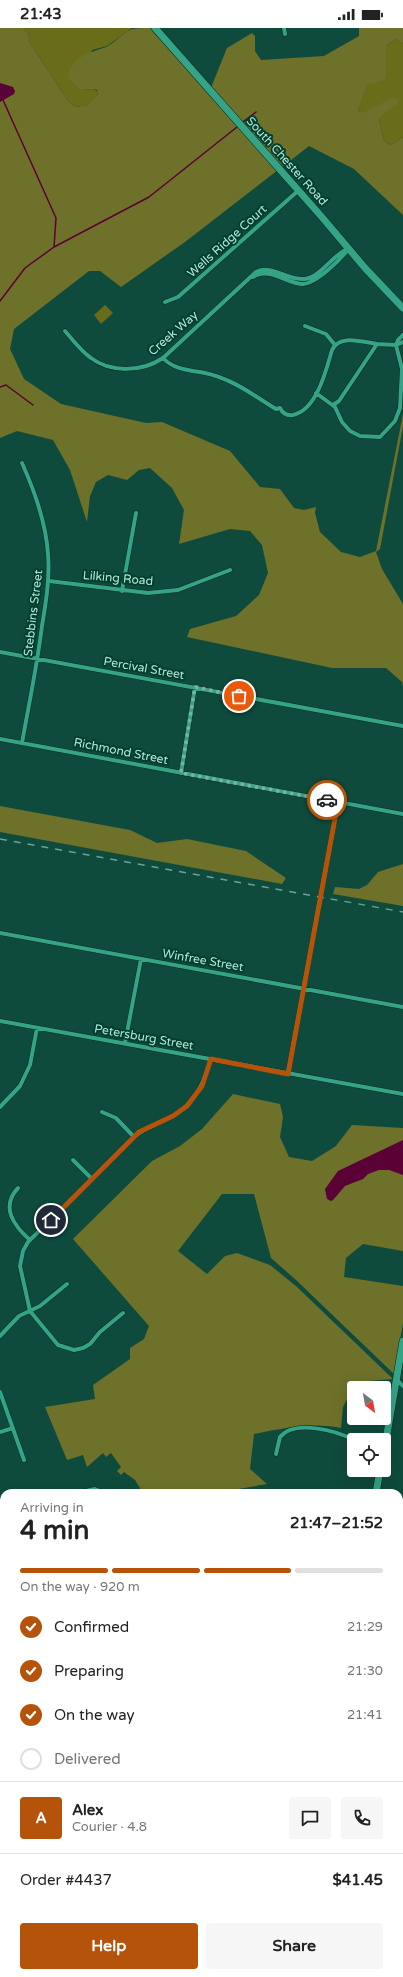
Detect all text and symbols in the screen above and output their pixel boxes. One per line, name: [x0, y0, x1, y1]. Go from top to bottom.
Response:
text: 21:43: [20, 5, 62, 23]
street label: South Chester Road: [244, 114, 330, 208]
street label: Wells Ridge Court: [185, 201, 270, 280]
street label: Creek Way: [146, 307, 201, 358]
street label: Lilking Road: [82, 568, 154, 588]
street label: Stebbins Street: [21, 569, 45, 657]
street label: Percival Street: [102, 654, 186, 682]
pin: [222, 679, 256, 713]
icon: bag: [228, 685, 250, 707]
street label: Richmond Street: [73, 735, 170, 767]
courier: [307, 780, 347, 820]
icon: car: [316, 789, 338, 811]
street label: Winfree Street: [161, 946, 245, 974]
street label: Petersburg Street: [93, 1021, 195, 1053]
pin: [34, 1203, 68, 1237]
icon: home: [40, 1209, 62, 1231]
north arrow: [347, 1381, 391, 1425]
map controls: [347, 1381, 391, 1477]
button: locate: [347, 1433, 391, 1477]
text: Arriving in: [20, 1500, 84, 1516]
text: 21:47–21:52: [290, 1514, 383, 1532]
text: 4 min: [20, 1515, 89, 1546]
text: On the way · 920 m: [20, 1579, 140, 1595]
icon: check: [20, 1616, 42, 1638]
text: Confirmed: [54, 1618, 129, 1636]
text: 21:29: [347, 1619, 383, 1635]
icon: check: [20, 1660, 42, 1682]
text: Preparing: [54, 1662, 124, 1680]
text: 21:30: [347, 1663, 383, 1679]
icon: check: [20, 1704, 42, 1726]
text: On the way: [54, 1706, 134, 1724]
text: 21:41: [347, 1707, 383, 1723]
text: Delivered: [54, 1750, 121, 1768]
button: chat: [289, 1797, 331, 1839]
button: phone: [341, 1797, 383, 1839]
text: Alex: [72, 1801, 103, 1819]
text: A: [35, 1809, 47, 1827]
text: Courier · 4.8: [72, 1819, 147, 1835]
text: Order #4437: [20, 1871, 112, 1889]
text: $41.45: [332, 1871, 383, 1889]
button: Help: [20, 1923, 198, 1969]
button: Share: [206, 1923, 383, 1969]

